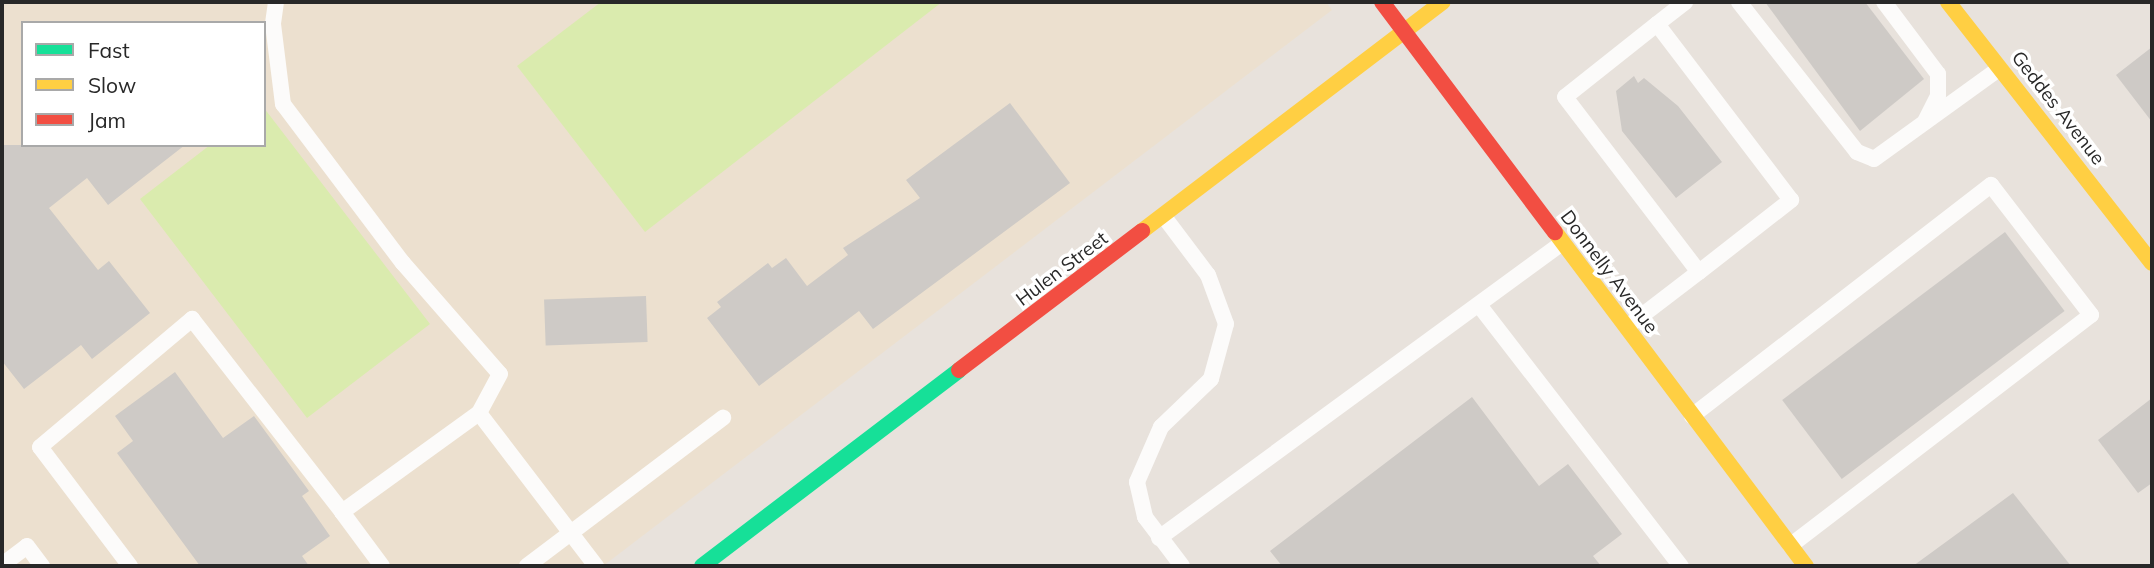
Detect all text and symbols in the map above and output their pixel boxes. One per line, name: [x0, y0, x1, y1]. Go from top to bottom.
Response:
legend: [21, 21, 266, 147]
text: Fast: [88, 37, 130, 63]
street label: Geddes Avenue: [2007, 47, 2109, 169]
text: Slow: [88, 72, 136, 98]
text: Jam: [88, 107, 126, 133]
street label: Donnelly Avenue: [1555, 206, 1663, 338]
street label: Hulen Street: [1012, 227, 1112, 311]

